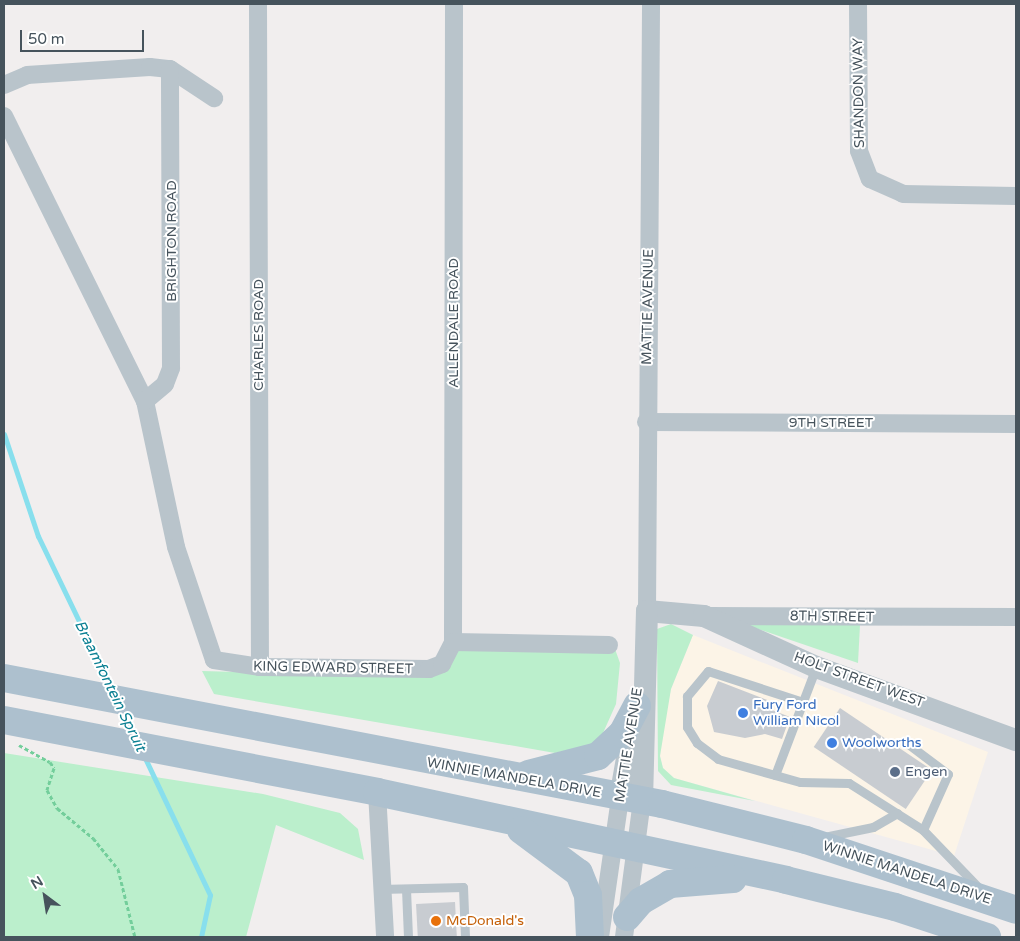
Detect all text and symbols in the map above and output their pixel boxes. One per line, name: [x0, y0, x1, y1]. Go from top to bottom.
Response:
scale bar: [22, 20, 146, 52]
text: 50 m: [28, 30, 65, 48]
street label: SHANDON WAY: [850, 38, 868, 148]
street label: BRIGHTON ROAD: [164, 180, 180, 302]
street label: MATTIE AVENUE: [639, 249, 657, 365]
street label: ALLENDALE ROAD: [446, 258, 462, 388]
street label: CHARLES ROAD: [251, 279, 267, 391]
street label: 9TH STREET: [789, 415, 873, 431]
street label: 8TH STREET: [790, 608, 874, 626]
water label: Braamfontein Spruit: [70, 617, 150, 755]
street label: HOLT STREET WEST: [792, 649, 926, 711]
street label: KING EDWARD STREET: [253, 658, 413, 678]
street label: MATTIE AVENUE: [612, 686, 646, 804]
place label: Fury Ford William Nicol: [753, 697, 839, 730]
marker: Fury Ford William Nicol: [737, 707, 749, 719]
place label: Woolworths: [842, 735, 921, 751]
marker: Woolworths: [826, 737, 838, 749]
street label: WINNIE MANDELA DRIVE: [425, 754, 603, 802]
place label: Engen: [905, 764, 948, 780]
marker: Engen: [889, 766, 901, 778]
street label: WINNIE MANDELA DRIVE: [820, 838, 994, 908]
north arrow: [20, 871, 70, 921]
text: N: [28, 873, 46, 893]
place label: McDonald's: [446, 913, 524, 929]
marker: McDonald's: [430, 915, 442, 927]

